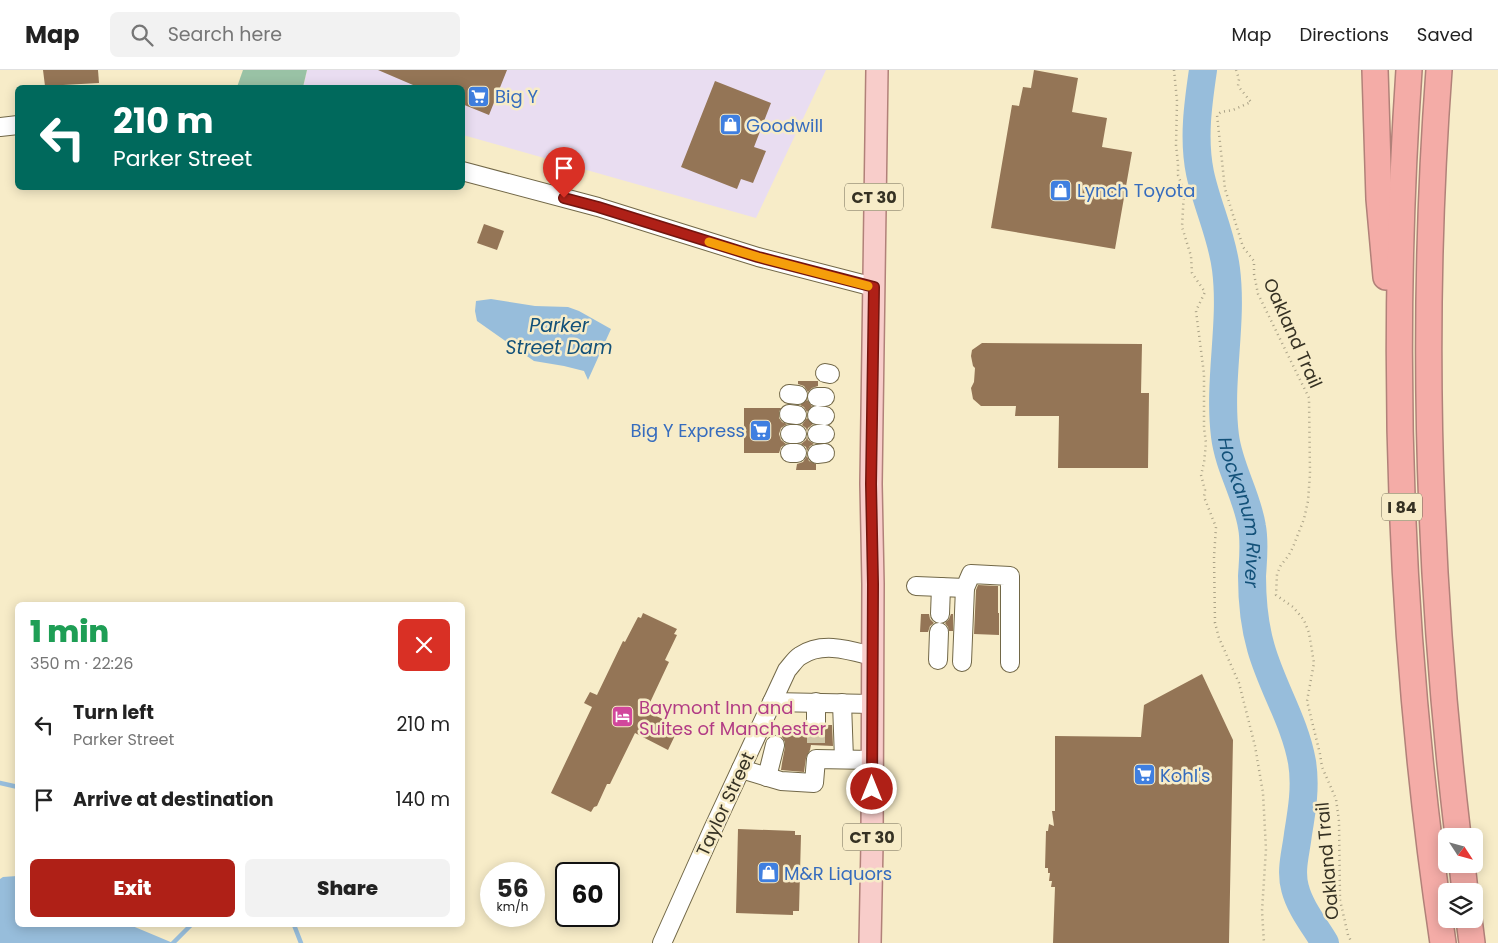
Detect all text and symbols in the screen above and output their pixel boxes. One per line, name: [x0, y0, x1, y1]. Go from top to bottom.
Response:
search box: [110, 12, 460, 57]
text: Map: [25, 18, 80, 51]
icon: search: [128, 21, 156, 49]
text: Search here: [168, 21, 282, 48]
text: Map: [1232, 22, 1271, 47]
text: Directions: [1299, 22, 1389, 47]
text: Saved: [1417, 22, 1473, 47]
supermarket icon: Big Y: [467, 84, 491, 108]
place label: Big Y: [495, 84, 538, 109]
text: 210 m: [113, 96, 213, 145]
icon: left: [30, 105, 95, 170]
shop icon: Goodwill: [718, 113, 742, 137]
place label: Goodwill: [746, 113, 823, 138]
text: Parker Street: [113, 143, 252, 174]
pin: [543, 147, 585, 198]
icon: arrive: [550, 154, 578, 182]
shop icon: Lynch Toyota: [1049, 178, 1073, 202]
place label: Lynch Toyota: [1077, 178, 1195, 203]
road number: CT 30: [845, 184, 903, 210]
street label: Oakland Trail: [1258, 274, 1328, 392]
water label: Parker Street Dam: [505, 312, 613, 361]
place label: Big Y Express: [631, 418, 745, 443]
supermarket icon: Big Y Express: [749, 418, 773, 442]
water label: Hockanum River: [1212, 435, 1267, 589]
road number: I 84: [1382, 494, 1422, 521]
text: 1 min: [30, 610, 109, 653]
button: close: [398, 619, 450, 671]
text: 350 m · 22:26: [30, 652, 133, 675]
place label: Baymont Inn and Suites of Manchester: [639, 695, 827, 741]
text: Turn left: [73, 699, 154, 726]
hotel icon: Baymont Inn and Suites of Manchester: [611, 705, 635, 729]
icon: left: [30, 711, 58, 739]
text: 210 m: [396, 711, 450, 738]
text: Parker Street: [73, 728, 174, 751]
street label: Taylor Street: [690, 748, 760, 860]
position arrow: [845, 762, 897, 814]
supermarket icon: Kohl's: [1132, 763, 1156, 787]
place label: Kohl's: [1160, 763, 1211, 788]
icon: arrive: [30, 786, 58, 814]
text: Arrive at destination: [73, 786, 274, 813]
text: 140 m: [395, 786, 450, 813]
street label: Oakland Trail: [1309, 801, 1345, 921]
road number: CT 30: [843, 824, 901, 850]
north arrow: [1438, 828, 1482, 872]
map controls: [1438, 828, 1483, 928]
button: Exit: [30, 859, 235, 917]
button: Share: [245, 859, 450, 917]
shop icon: M&R Liquors: [756, 861, 780, 885]
place label: M&R Liquors: [784, 861, 892, 886]
speed limit sign: 60: [555, 862, 620, 927]
text: 56: [496, 871, 529, 906]
button: layers: [1438, 883, 1483, 928]
text: km/h: [497, 898, 528, 915]

